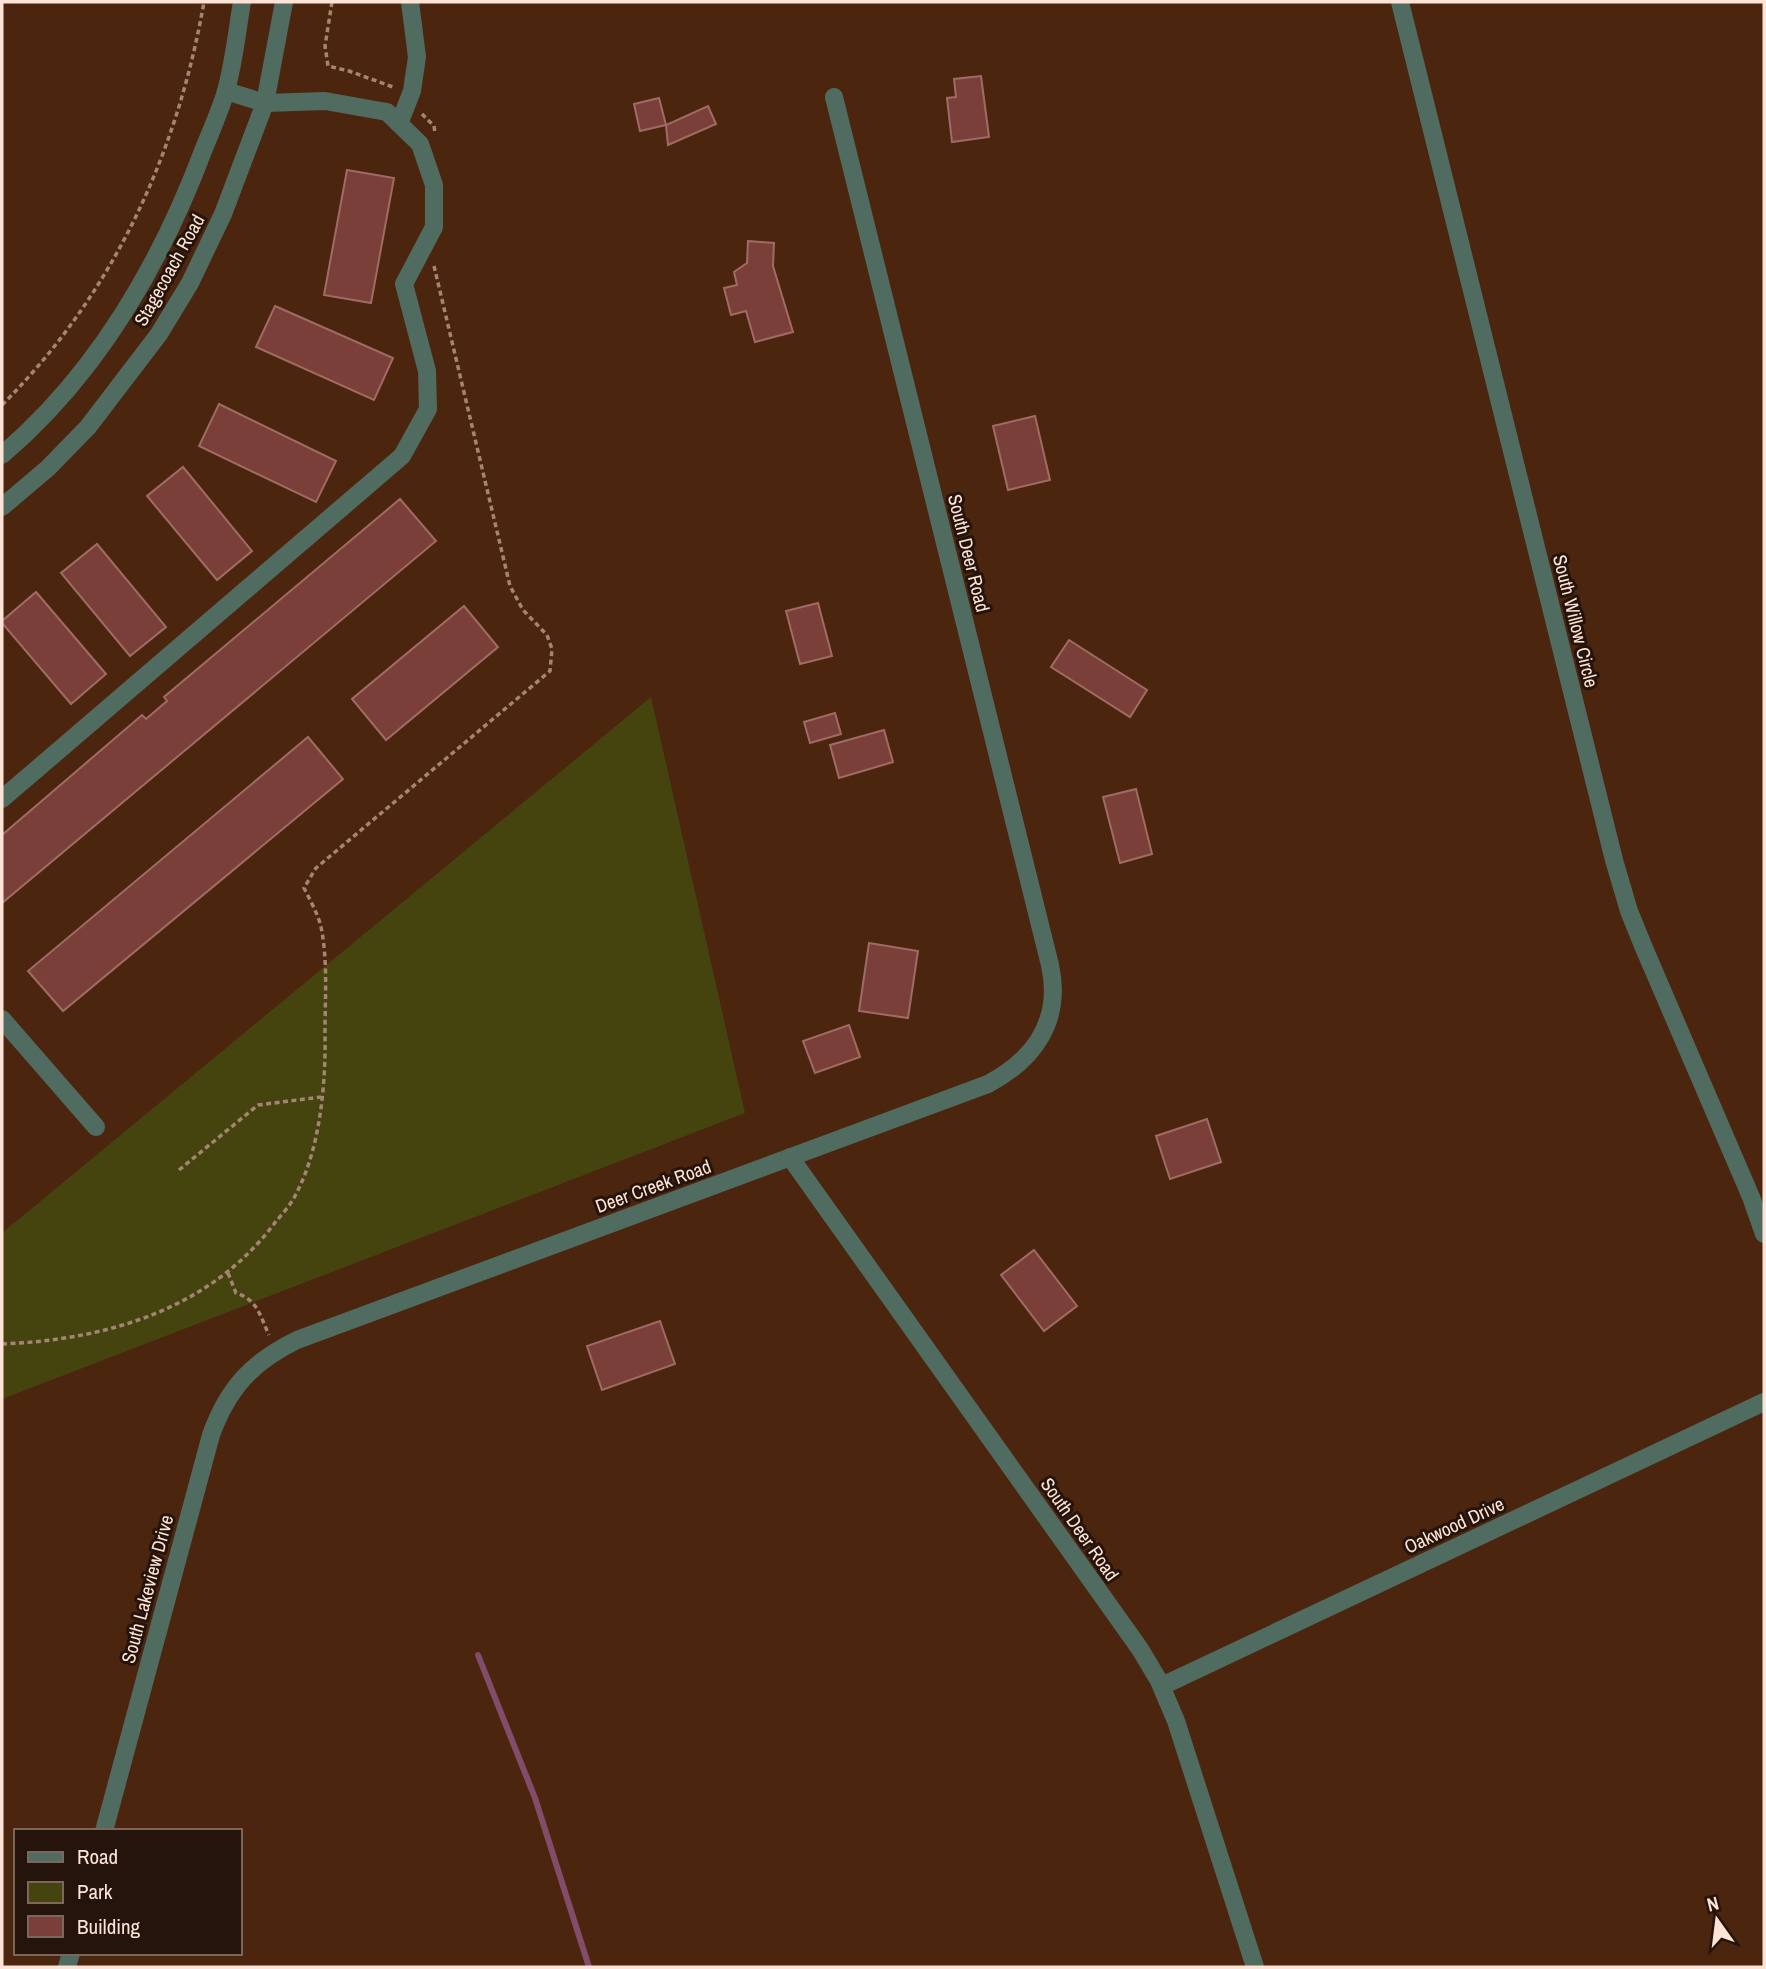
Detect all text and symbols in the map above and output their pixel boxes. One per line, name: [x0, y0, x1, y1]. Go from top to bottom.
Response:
street label: Stagecoach Road: [128, 210, 210, 330]
street label: South Deer Road: [942, 491, 996, 615]
street label: South Willow Circle: [1547, 552, 1605, 690]
street label: Deer Creek Road: [592, 1153, 714, 1219]
street label: South Deer Road: [1035, 1472, 1125, 1586]
street label: Oakwood Drive: [1400, 1491, 1508, 1559]
street label: South Lakeview Drive: [115, 1512, 179, 1666]
legend: [14, 1829, 242, 1955]
text: Road: [77, 1842, 118, 1871]
text: Park: [77, 1877, 113, 1906]
north arrow: [1682, 1885, 1752, 1955]
text: N: [1704, 1890, 1721, 1917]
text: Building: [77, 1912, 141, 1941]

